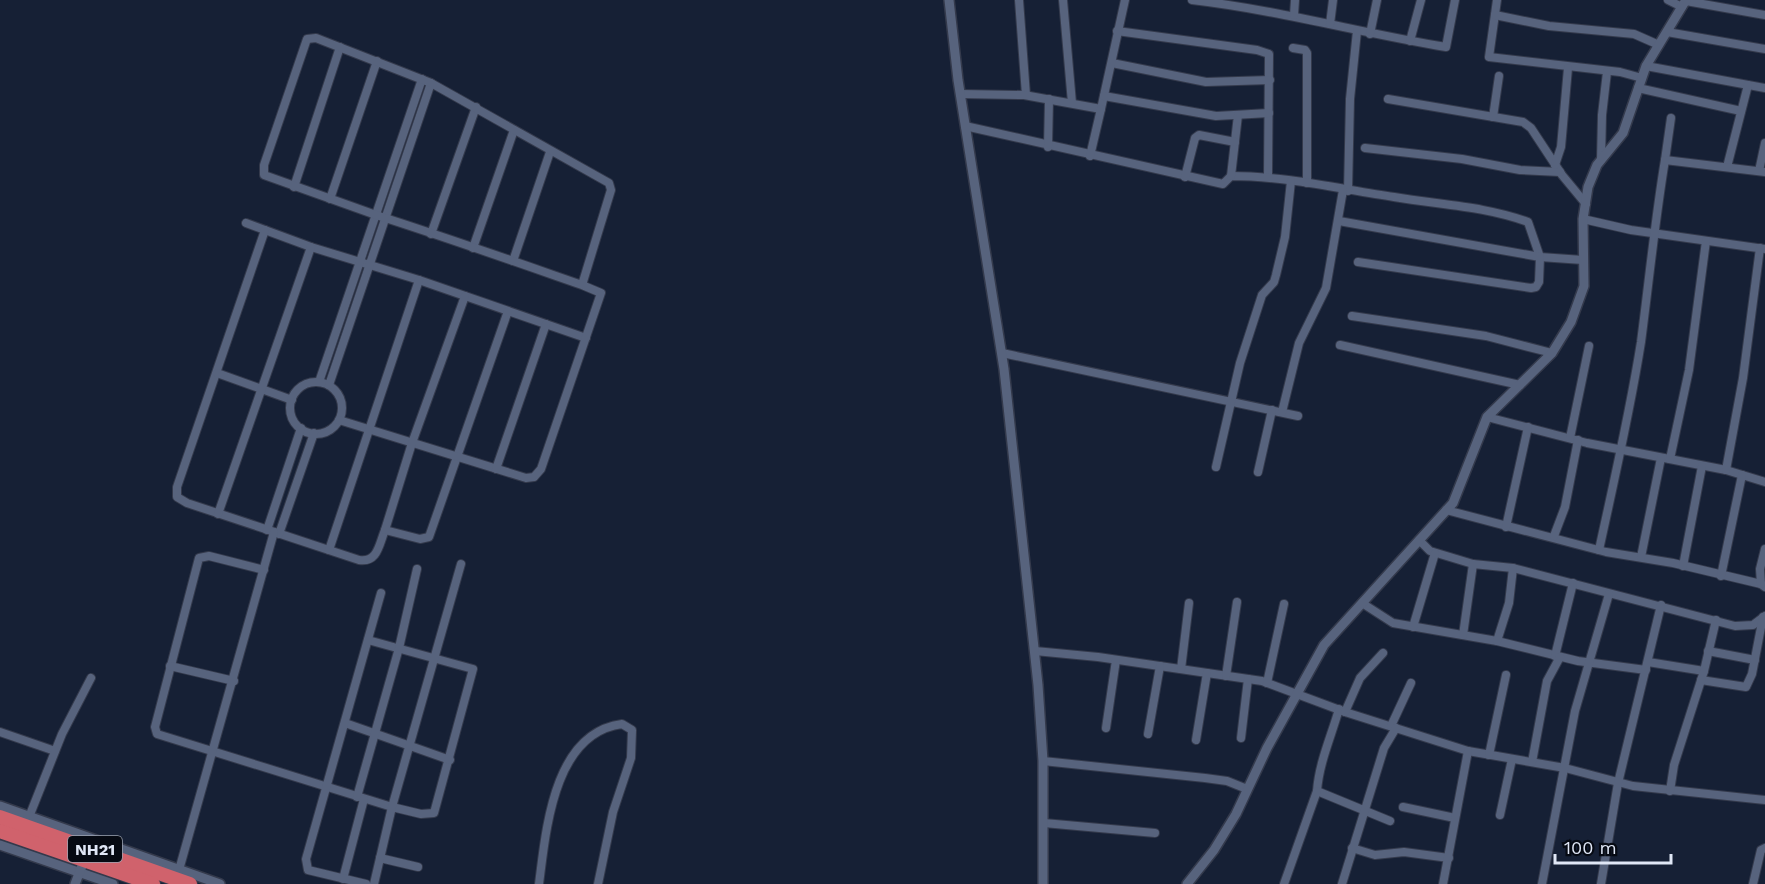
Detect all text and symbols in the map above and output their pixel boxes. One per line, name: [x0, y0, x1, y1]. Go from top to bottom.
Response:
scale bar: [1555, 827, 1670, 865]
road number: NH21: [68, 836, 122, 862]
text: 100 m: [1564, 837, 1617, 858]

